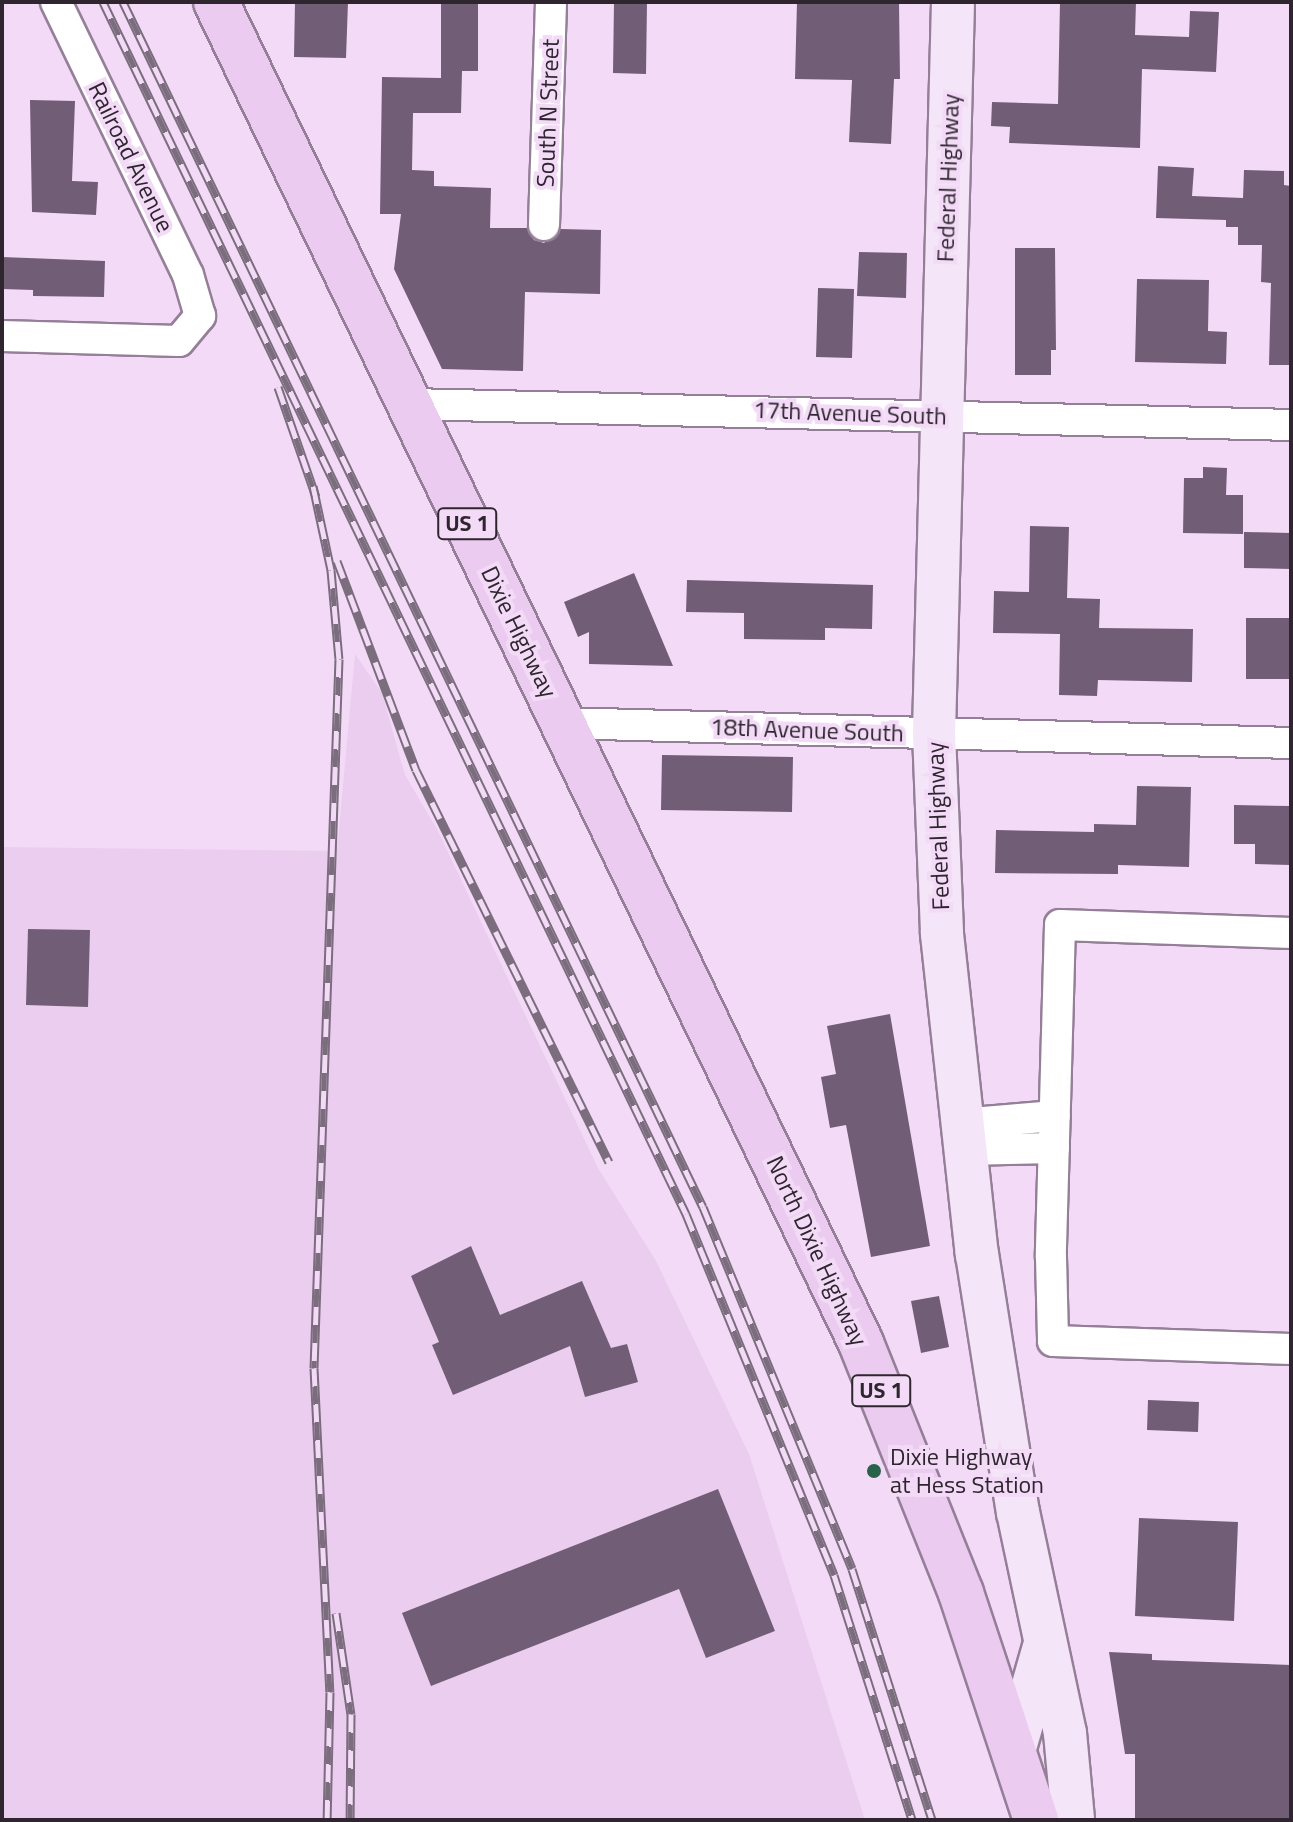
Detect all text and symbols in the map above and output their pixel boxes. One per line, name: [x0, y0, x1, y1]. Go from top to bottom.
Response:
street label: South N Street: [531, 38, 565, 188]
street label: Railroad Avenue: [82, 77, 180, 237]
street label: Federal Highway: [931, 93, 965, 263]
street label: 17th Avenue South: [753, 395, 947, 431]
road number: US 1: [437, 506, 497, 542]
street label: Dixie Highway: [475, 562, 563, 702]
street label: 18th Avenue South: [710, 712, 904, 748]
street label: Federal Highway: [921, 741, 955, 911]
street label: North Dixie Highway: [760, 1152, 874, 1350]
road number: US 1: [851, 1373, 911, 1409]
place label: Dixie Highway at Hess Station: [890, 1443, 1044, 1499]
marker: Dixie Highway at Hess Station: [865, 1462, 883, 1480]

